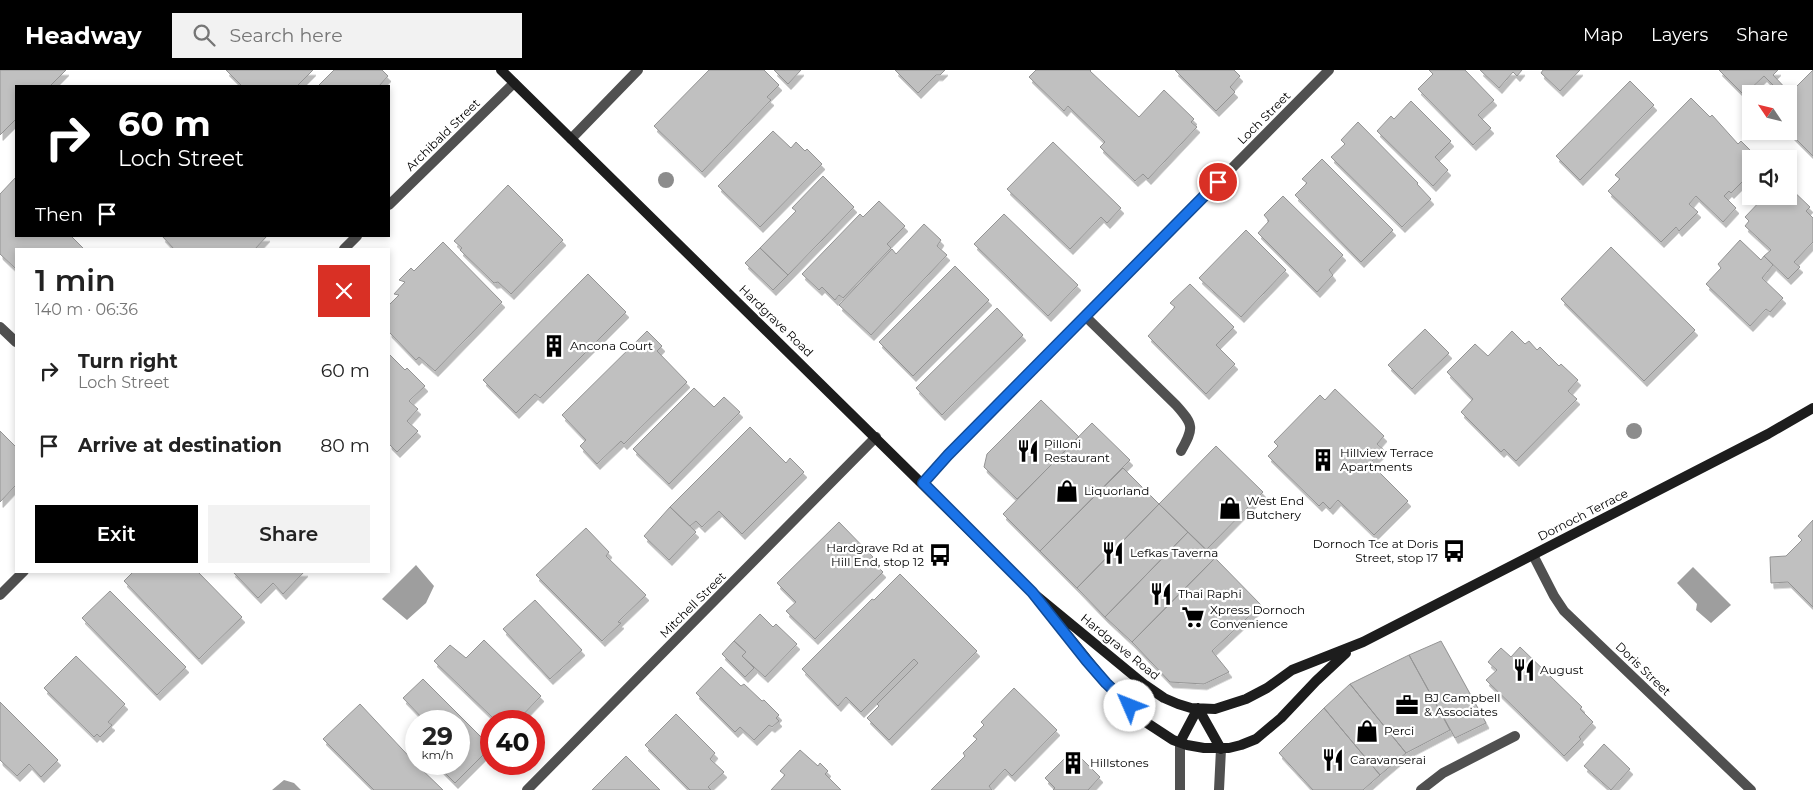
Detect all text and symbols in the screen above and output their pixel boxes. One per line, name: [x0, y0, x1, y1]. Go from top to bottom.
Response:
search box: [172, 13, 522, 58]
text: Headway: [25, 21, 142, 50]
icon: search: [190, 21, 218, 49]
text: Search here: [230, 24, 343, 47]
text: Map: [1583, 24, 1623, 46]
text: Layers: [1651, 24, 1708, 46]
text: Share: [1736, 24, 1788, 46]
north arrow: [1742, 85, 1798, 140]
map controls: [1742, 85, 1797, 205]
street label: Loch Street: [1234, 88, 1293, 147]
street label: Archibald Street: [402, 95, 483, 174]
text: 60 m: [118, 102, 211, 145]
icon: right: [35, 105, 100, 170]
text: Loch Street: [118, 145, 244, 172]
button: sound: [1742, 150, 1797, 205]
pin: [1197, 161, 1239, 203]
icon: arrive: [1204, 168, 1232, 196]
icon: arrive: [93, 200, 121, 228]
text: Then: [35, 203, 83, 226]
text: 1 min: [35, 262, 116, 299]
button: close: [318, 265, 370, 317]
street label: Hardgrave Road: [736, 281, 817, 360]
text: 140 m · 06:36: [35, 300, 138, 319]
building icon: Ancona Court: [541, 333, 567, 359]
place label: Ancona Court: [570, 338, 653, 353]
text: Turn right: [78, 350, 178, 373]
icon: right: [35, 357, 63, 385]
text: 60 m: [321, 359, 370, 382]
text: Loch Street: [78, 373, 170, 392]
icon: arrive: [35, 432, 63, 460]
text: Arrive at destination: [78, 434, 282, 457]
text: 80 m: [320, 434, 370, 457]
place label: Pilloni Restaurant: [1044, 436, 1110, 465]
restaurant icon: Pilloni Restaurant: [1015, 438, 1041, 464]
place label: Hillview Terrace Apartments: [1340, 445, 1434, 474]
building icon: Hillview Terrace Apartments: [1310, 447, 1336, 473]
shop icon: Liquorland: [1054, 478, 1080, 504]
place label: Liquorland: [1084, 483, 1149, 498]
street label: Dornoch Terrace: [1535, 485, 1630, 544]
place label: West End Butchery: [1246, 493, 1304, 522]
shop icon: West End Butchery: [1217, 495, 1243, 521]
button: Exit: [35, 505, 198, 563]
button: Share: [208, 505, 370, 563]
place label: Dornoch Tce at Doris Street, stop 17: [1313, 536, 1438, 565]
bus stop icon: Dornoch Tce at Doris Street, stop 17: [1441, 538, 1467, 564]
place label: Hardgrave Rd at Hill End, stop 12: [826, 540, 924, 569]
restaurant icon: Lefkas Taverna: [1100, 540, 1126, 566]
bus stop icon: Hardgrave Rd at Hill End, stop 12: [927, 542, 953, 568]
place label: Lefkas Taverna: [1130, 545, 1218, 560]
street label: Mitchell Street: [657, 568, 729, 641]
restaurant icon: Thai Raphi: [1148, 581, 1174, 607]
place label: Thai Raphi: [1178, 586, 1242, 601]
place label: Xpress Dornoch Convenience: [1210, 602, 1305, 631]
supermarket icon: Xpress Dornoch Convenience: [1180, 604, 1206, 630]
street label: Hardgrave Road: [1078, 610, 1163, 683]
street label: Doris Street: [1613, 639, 1674, 699]
restaurant icon: August: [1511, 657, 1537, 683]
place label: August: [1540, 662, 1584, 677]
position arrow: [1103, 679, 1155, 731]
place label: BJ Campbell & Associates: [1424, 690, 1500, 719]
office icon: BJ Campbell & Associates: [1394, 692, 1420, 718]
speed limit sign: 40: [480, 710, 545, 775]
shop icon: Perci: [1354, 718, 1380, 744]
text: 29: [422, 721, 453, 751]
place label: Perci: [1384, 723, 1414, 738]
text: km/h: [421, 747, 454, 762]
restaurant icon: Caravanserai: [1320, 747, 1346, 773]
building icon: Hillstones: [1060, 750, 1086, 776]
place label: Caravanserai: [1350, 752, 1426, 767]
place label: Hillstones: [1090, 755, 1149, 770]

